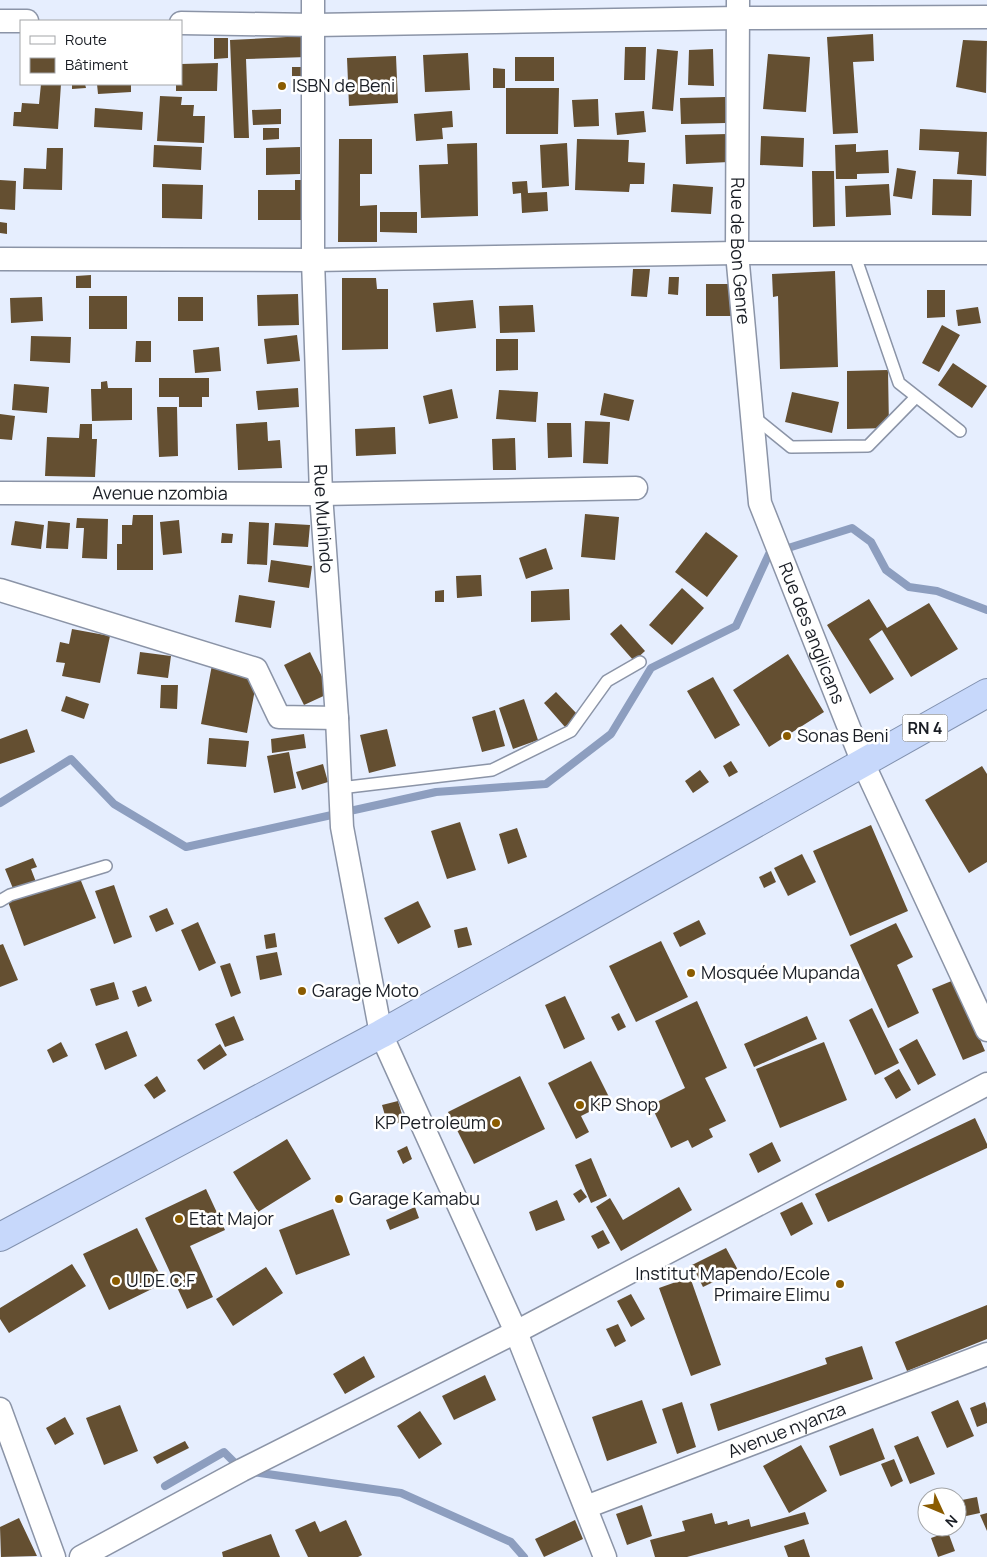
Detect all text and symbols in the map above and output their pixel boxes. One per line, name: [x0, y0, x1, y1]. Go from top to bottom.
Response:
legend: [20, 20, 182, 85]
text: Route: [65, 29, 107, 50]
text: Bâtiment: [65, 54, 128, 75]
place label: ISBN de Beni: [292, 73, 395, 97]
marker: ISBN de Beni: [276, 80, 288, 92]
street label: Rue de Bon Genre: [726, 177, 757, 325]
street label: Rue Muhindo: [309, 464, 340, 574]
street label: Avenue nzombia: [92, 480, 228, 505]
street label: Rue des anglicans: [774, 558, 851, 707]
road number: RN 4: [902, 714, 948, 741]
place label: Sonas Beni: [797, 723, 889, 747]
marker: Sonas Beni: [781, 730, 793, 742]
place label: Mosquée Mupanda: [701, 960, 860, 984]
marker: Mosquée Mupanda: [685, 967, 697, 979]
place label: Garage Moto: [312, 978, 419, 1002]
marker: Garage Moto: [296, 985, 308, 997]
place label: KP Shop: [590, 1092, 658, 1116]
marker: KP Shop: [574, 1099, 586, 1111]
place label: KP Petroleum: [375, 1110, 486, 1134]
marker: KP Petroleum: [490, 1117, 502, 1129]
place label: Garage Kamabu: [349, 1186, 480, 1210]
marker: Garage Kamabu: [333, 1193, 345, 1205]
place label: Etat Major: [189, 1206, 275, 1230]
marker: Etat Major: [173, 1213, 185, 1225]
place label: Institut Mapendo/Ecole Primaire Elimu: [635, 1261, 830, 1306]
place label: U.DE.C.F: [126, 1268, 195, 1292]
marker: U.DE.C.F: [110, 1275, 122, 1287]
marker: Institut Mapendo/Ecole Primaire Elimu: [834, 1278, 846, 1290]
street label: Avenue nyanza: [724, 1396, 849, 1463]
north arrow: [917, 1487, 967, 1537]
text: N: [941, 1511, 962, 1532]

